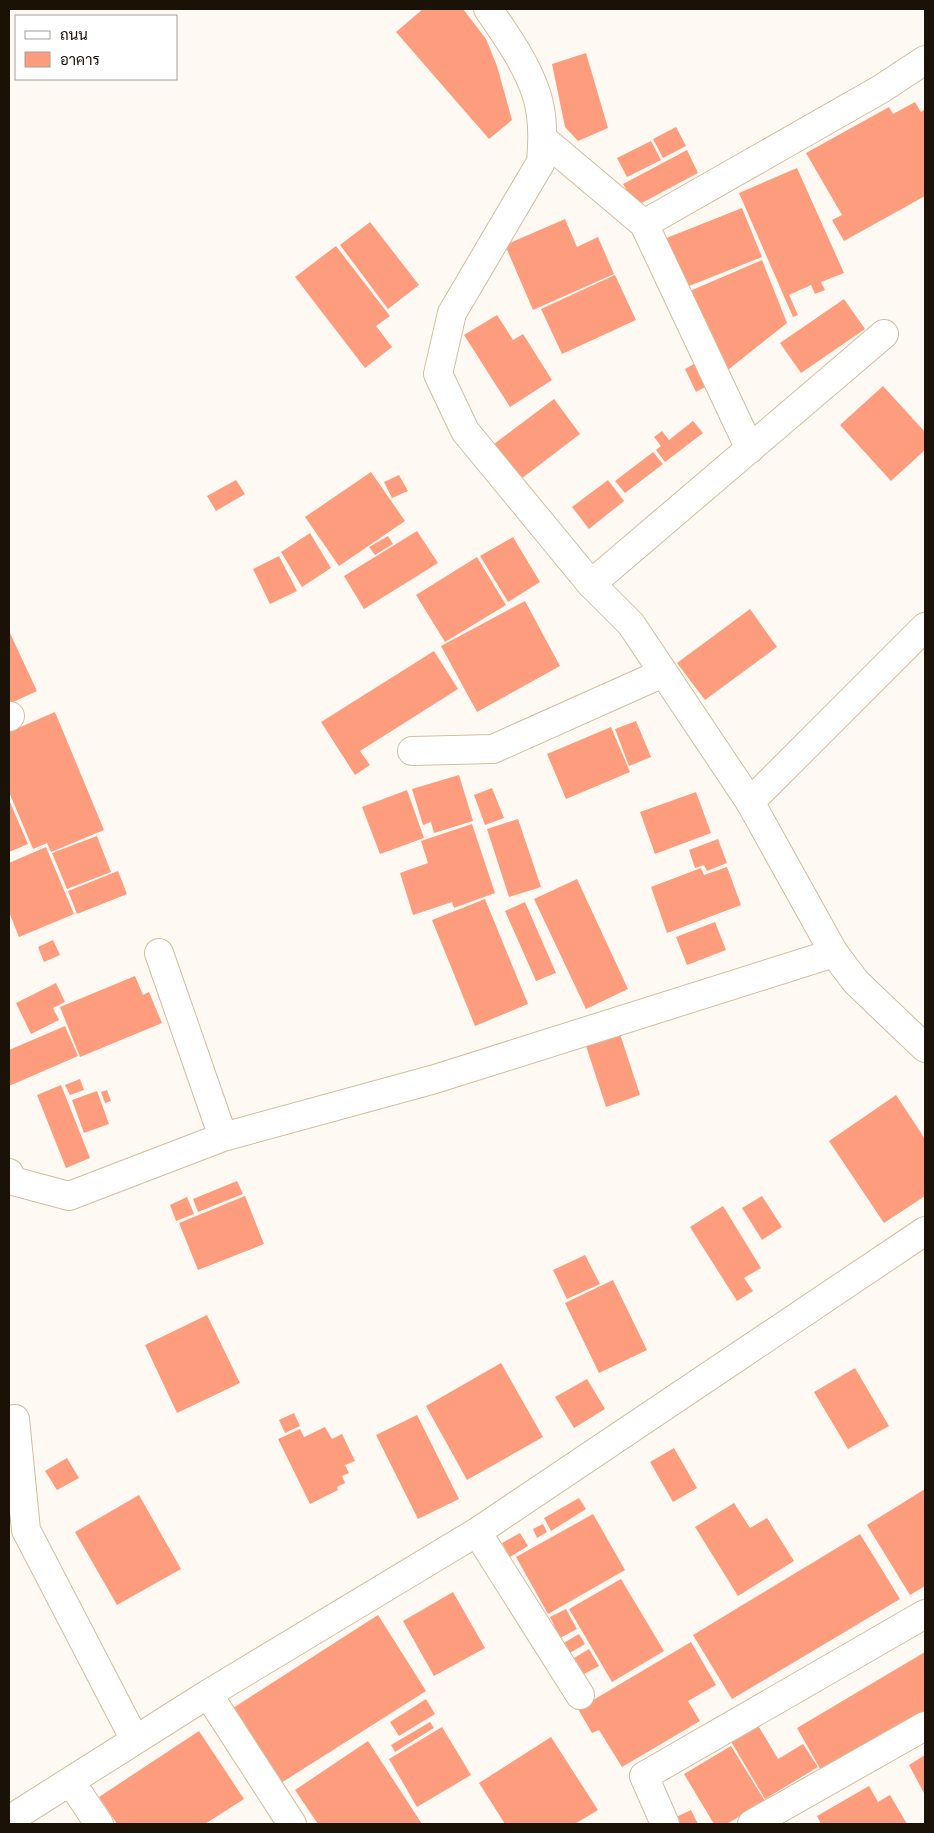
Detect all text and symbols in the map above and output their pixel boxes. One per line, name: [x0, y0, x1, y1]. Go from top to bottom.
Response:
legend: [15, 15, 178, 80]
text: ถนน: [60, 26, 88, 44]
text: อาคาร: [60, 51, 100, 69]

